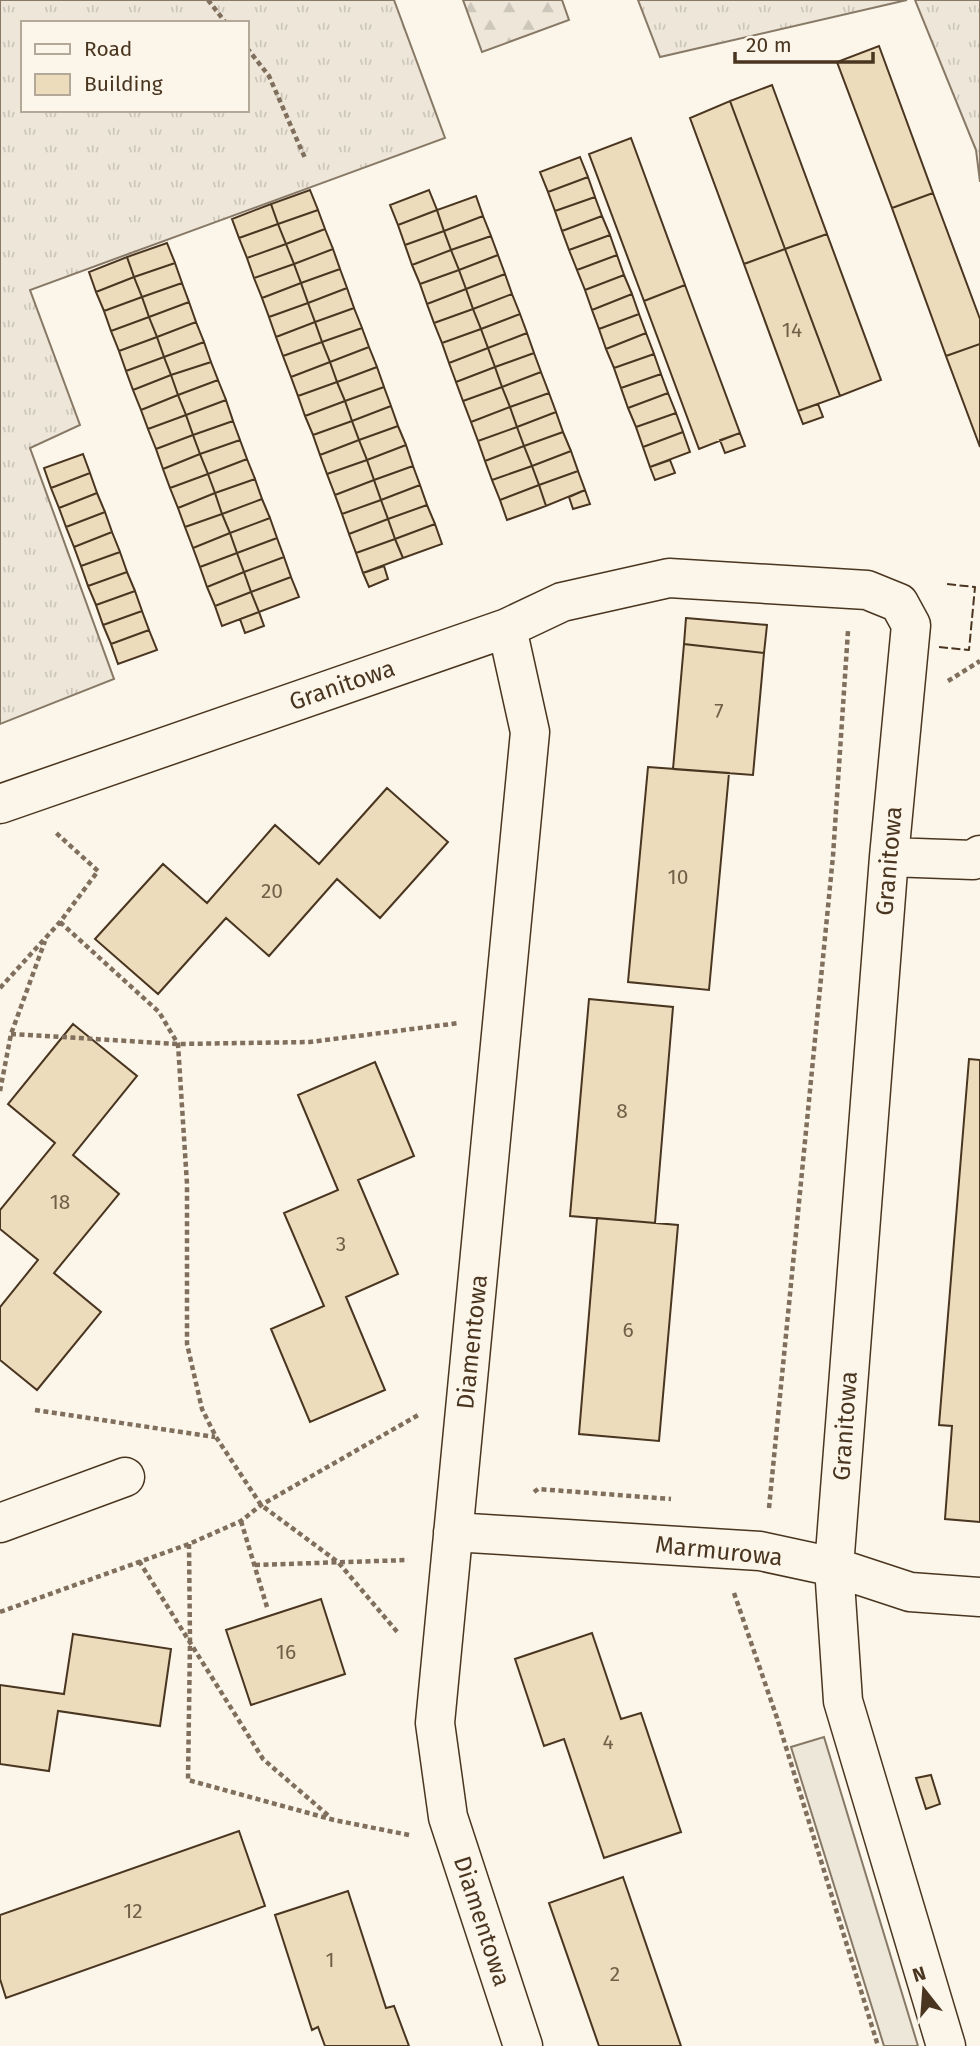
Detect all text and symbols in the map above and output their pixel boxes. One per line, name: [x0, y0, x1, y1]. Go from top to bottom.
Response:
legend: [21, 21, 248, 112]
scale bar: [735, 21, 873, 65]
text: 20 m: [746, 32, 792, 58]
text: Road: [84, 36, 132, 62]
text: Building: [84, 71, 163, 97]
house number: 14: [782, 317, 802, 343]
street label: Granitowa: [286, 654, 398, 716]
house number: 7: [714, 698, 724, 724]
street label: Granitowa: [870, 805, 908, 917]
house number: 10: [668, 864, 688, 890]
house number: 20: [261, 878, 283, 904]
house number: 8: [616, 1098, 628, 1124]
house number: 18: [50, 1189, 70, 1215]
house number: 3: [336, 1231, 346, 1257]
street label: Diamentowa: [451, 1273, 493, 1411]
house number: 6: [622, 1317, 634, 1343]
street label: Granitowa: [827, 1370, 863, 1482]
street label: Marmurowa: [654, 1530, 784, 1572]
house number: 16: [276, 1639, 296, 1665]
house number: 4: [602, 1729, 614, 1755]
street label: Diamentowa: [448, 1852, 516, 1990]
house number: 12: [123, 1898, 143, 1924]
house number: 1: [325, 1947, 335, 1973]
north arrow: [889, 1955, 959, 2025]
house number: 2: [610, 1961, 620, 1987]
text: N: [910, 1961, 929, 1987]

